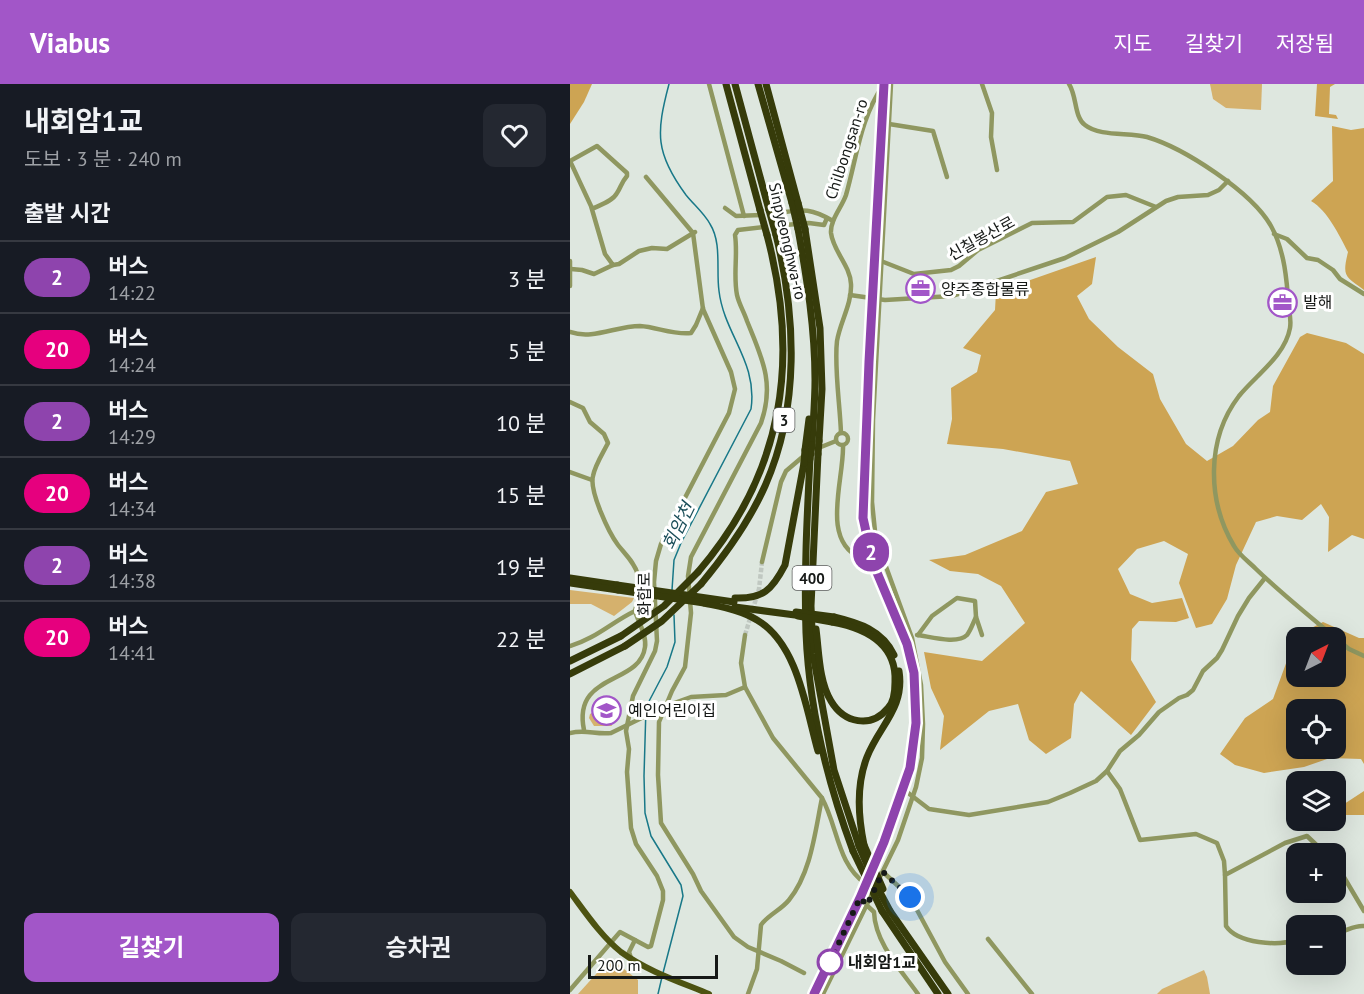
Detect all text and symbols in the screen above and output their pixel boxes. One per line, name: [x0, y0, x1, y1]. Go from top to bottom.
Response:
text: Viabus: [30, 24, 110, 61]
text: 지도: [1113, 30, 1152, 57]
text: 길찾기: [1185, 30, 1243, 57]
text: 저장됨: [1276, 30, 1334, 57]
street label: Chilbongsan-ro: [820, 96, 872, 202]
text: 내회암1교: [24, 102, 143, 139]
button: heart: [483, 104, 546, 167]
text: 도보 · 3 분 · 240 m: [24, 146, 182, 172]
street label: Sinpyeonghwa-ro: [765, 181, 811, 301]
text: 출발 시간: [24, 199, 111, 227]
street label: 신칠봉산로: [944, 211, 1018, 265]
text: 버스: [108, 252, 148, 280]
text: 2: [51, 264, 63, 291]
text: 3 분: [508, 265, 546, 293]
office icon: 양주종합물류: [904, 273, 936, 305]
place label: 양주종합물류: [941, 279, 1030, 299]
text: 14:22: [108, 280, 156, 306]
office icon: 발해: [1266, 286, 1298, 318]
place label: 발해: [1303, 292, 1332, 312]
text: 버스: [108, 324, 148, 352]
text: 20: [45, 336, 69, 363]
text: 5 분: [508, 337, 546, 365]
text: 14:24: [108, 352, 156, 378]
text: 버스: [108, 396, 148, 424]
text: 2: [51, 408, 63, 435]
road number: 3: [774, 408, 794, 432]
text: 10 분: [496, 409, 546, 437]
text: 14:29: [108, 424, 156, 450]
text: 버스: [108, 468, 148, 496]
text: 20: [45, 480, 69, 507]
text: 15 분: [496, 481, 546, 509]
text: 14:34: [108, 496, 156, 522]
water label: 회암천: [657, 496, 700, 553]
line badge: 2: [852, 532, 890, 572]
text: 2: [865, 539, 877, 566]
text: 버스: [108, 540, 148, 568]
text: 2: [51, 552, 63, 579]
text: 19 분: [496, 553, 546, 581]
road number: 400: [792, 566, 832, 590]
text: 14:38: [108, 568, 156, 594]
street label: 화합로: [634, 572, 654, 616]
text: 버스: [108, 612, 148, 640]
text: 20: [45, 624, 69, 651]
text: 22 분: [496, 625, 546, 653]
north arrow: [1286, 627, 1346, 687]
map controls: [1286, 627, 1346, 975]
text: 14:41: [108, 640, 156, 666]
school or university icon: 예인어린이집: [591, 694, 623, 726]
button: locate: [1286, 699, 1346, 759]
place label: 예인어린이집: [628, 700, 716, 720]
button: layers: [1286, 771, 1346, 831]
button: +: [1286, 843, 1346, 903]
your location: [895, 882, 925, 912]
button: 길찾기: [24, 913, 279, 982]
button: 승차권: [291, 913, 546, 982]
button: −: [1286, 915, 1346, 975]
marker: 내회암1교: [817, 949, 843, 975]
scale bar: [588, 952, 718, 980]
place label: 내회암1교: [848, 952, 916, 972]
text: 200 m: [597, 955, 640, 975]

